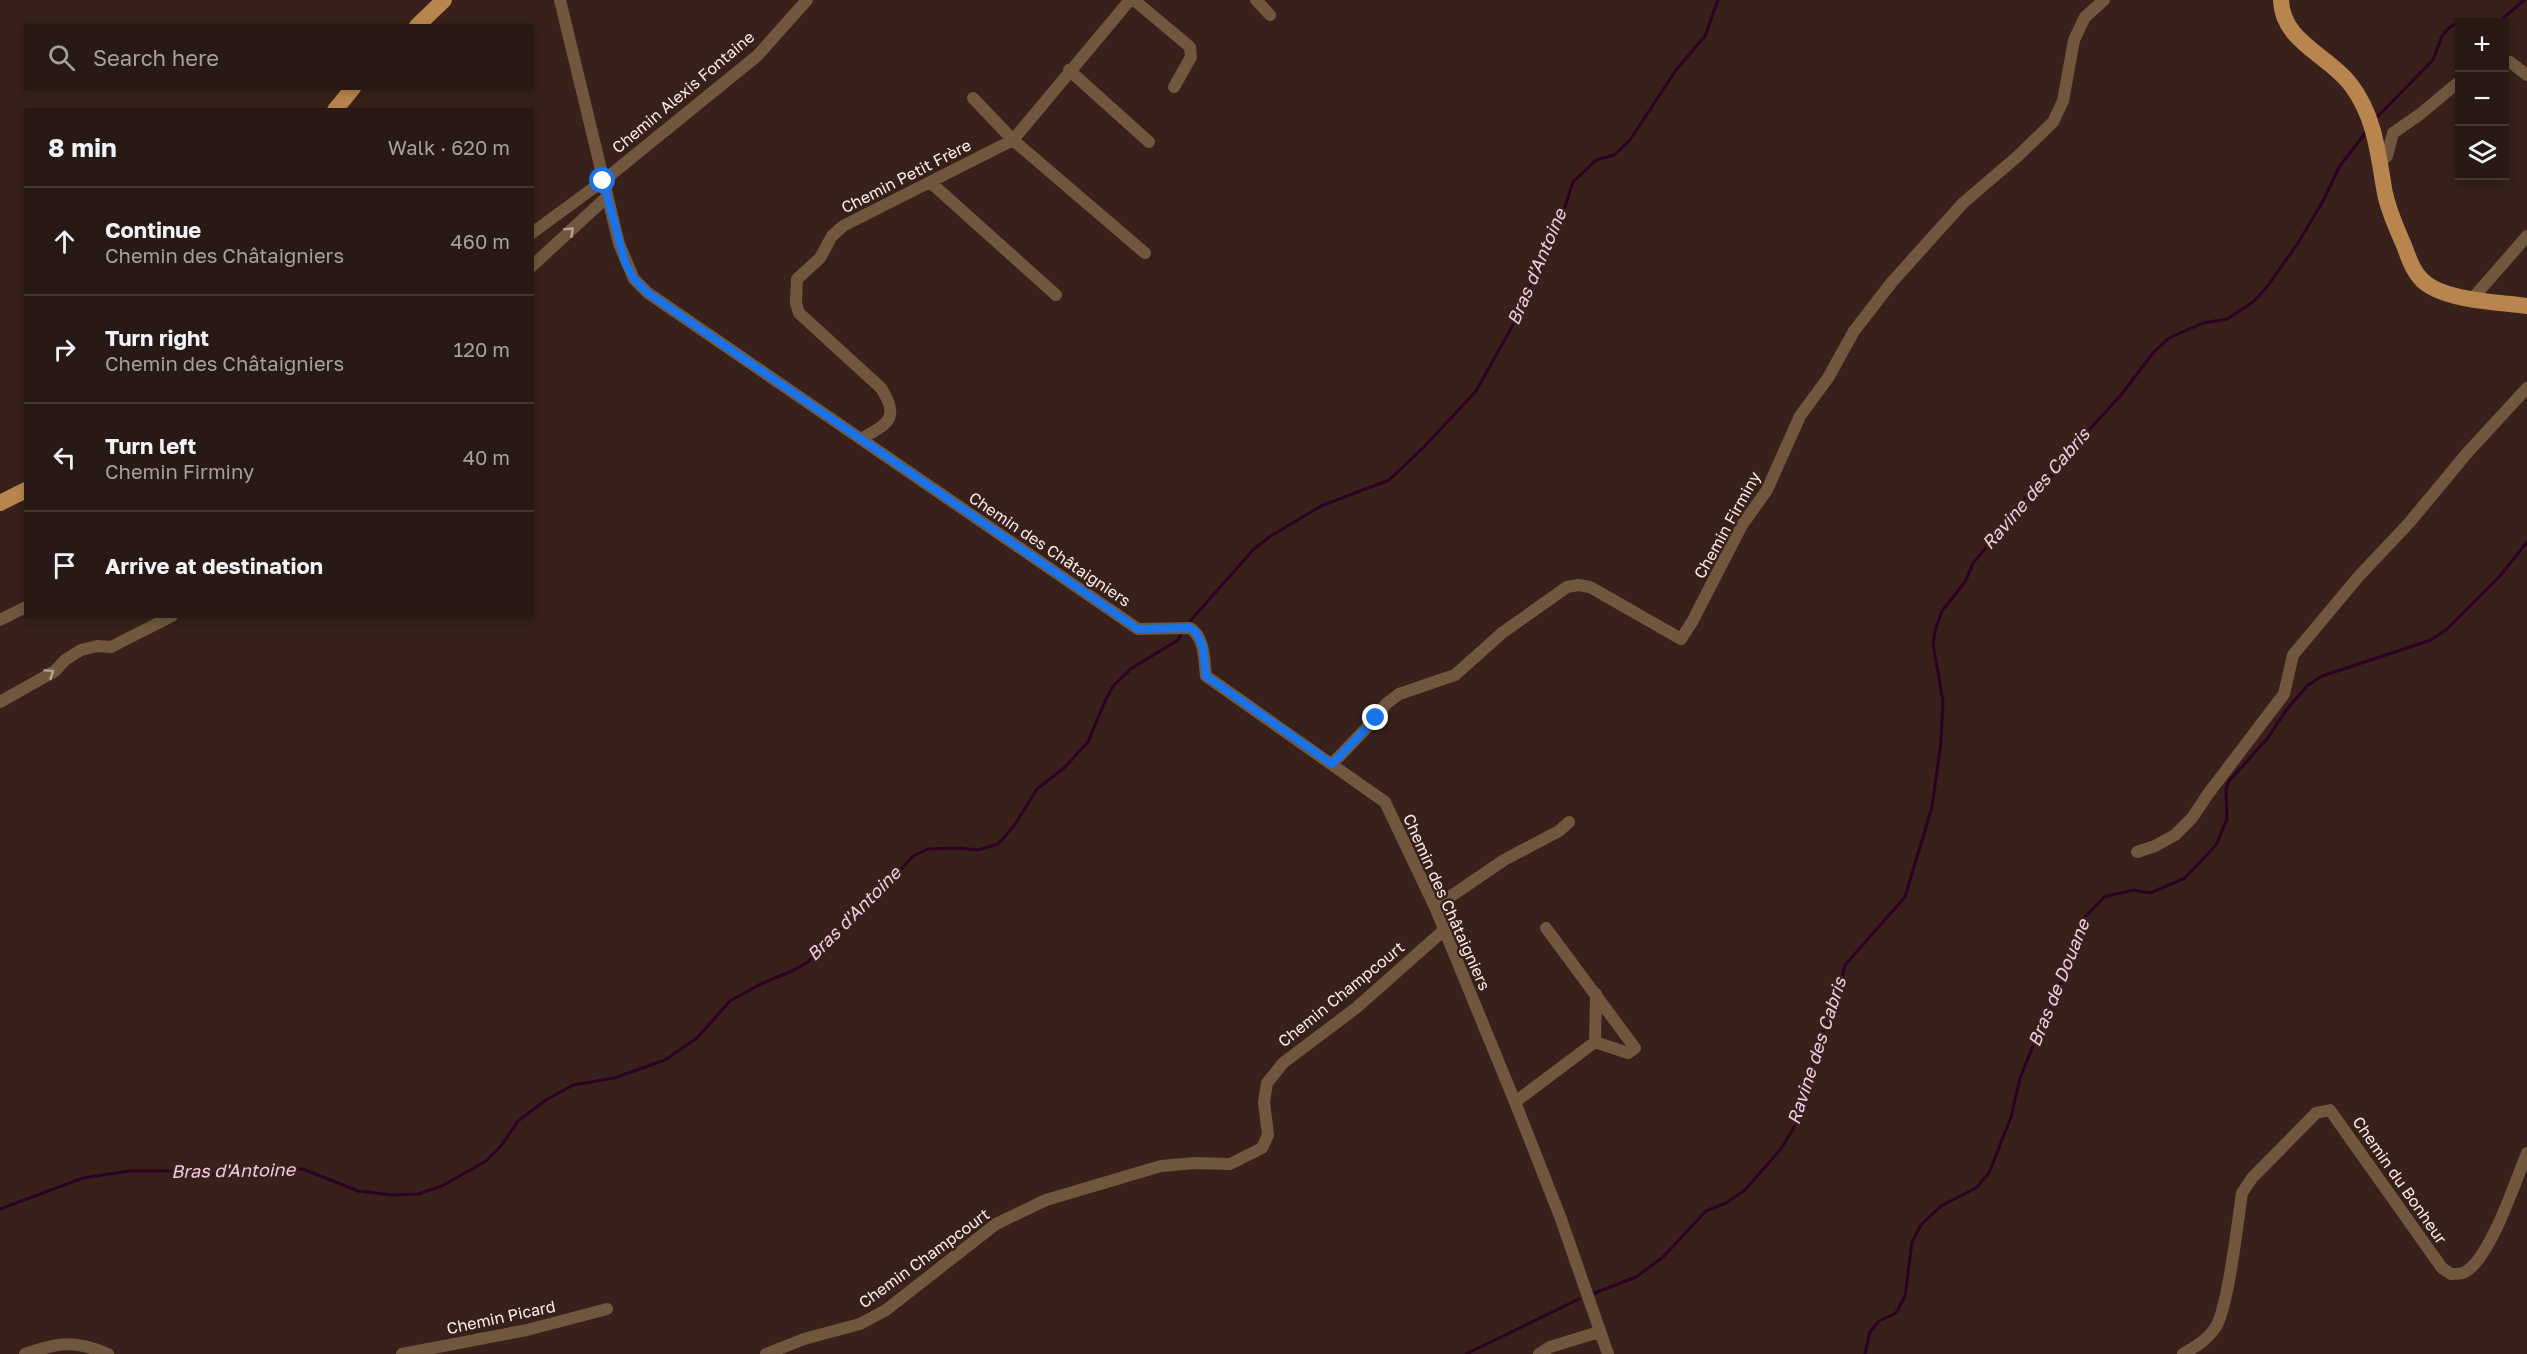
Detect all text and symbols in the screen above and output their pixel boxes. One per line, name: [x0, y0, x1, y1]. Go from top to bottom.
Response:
map controls: [2455, 18, 2509, 180]
button: +: [2455, 18, 2509, 72]
search box: [24, 24, 534, 90]
street label: Chemin Alexis Fontaine: [608, 27, 758, 157]
icon: search: [45, 41, 78, 74]
text: Search here: [93, 44, 219, 71]
button: −: [2455, 72, 2509, 126]
button: layers: [2455, 126, 2509, 180]
text: 8 min: [48, 132, 117, 163]
text: Walk · 620 m: [388, 135, 510, 159]
street label: Chemin Petit Frère: [838, 135, 974, 217]
route start: [589, 167, 615, 193]
water label: Bras d'Antoine: [1502, 204, 1571, 328]
text: Continue: [105, 216, 201, 243]
icon: ahead: [48, 225, 81, 258]
one-way arrow: [563, 227, 573, 238]
text: 460 m: [451, 229, 510, 253]
text: Chemin des Châtaigniers: [105, 243, 344, 267]
text: Turn right: [105, 324, 209, 351]
icon: right: [48, 333, 81, 366]
text: 120 m: [454, 337, 510, 361]
text: Chemin des Châtaigniers: [105, 351, 344, 375]
water label: Ravine des Cabris: [1977, 422, 2095, 553]
text: Turn left: [105, 432, 196, 459]
icon: left: [48, 441, 81, 474]
text: 40 m: [463, 445, 510, 469]
text: Chemin Firminy: [105, 459, 254, 483]
street label: Chemin Firminy: [1689, 468, 1765, 582]
street label: Chemin des Châtaigniers: [965, 487, 1135, 611]
icon: arrive: [48, 549, 81, 582]
text: Arrive at destination: [105, 552, 323, 579]
one-way arrow: [44, 669, 55, 680]
route end: [1362, 704, 1388, 730]
street label: Chemin des Châtaigniers: [1399, 811, 1495, 993]
water label: Bras d'Antoine: [802, 861, 906, 965]
water label: Bras de Douane: [2023, 914, 2094, 1049]
street label: Chemin Champcourt: [1274, 937, 1408, 1051]
water label: Ravine des Cabris: [1782, 973, 1851, 1127]
street label: Chemin du Bonheur: [2348, 1112, 2452, 1248]
water label: Bras d'Antoine: [171, 1158, 297, 1182]
street label: Chemin Champcourt: [855, 1204, 993, 1312]
street label: Chemin Picard: [445, 1296, 557, 1338]

